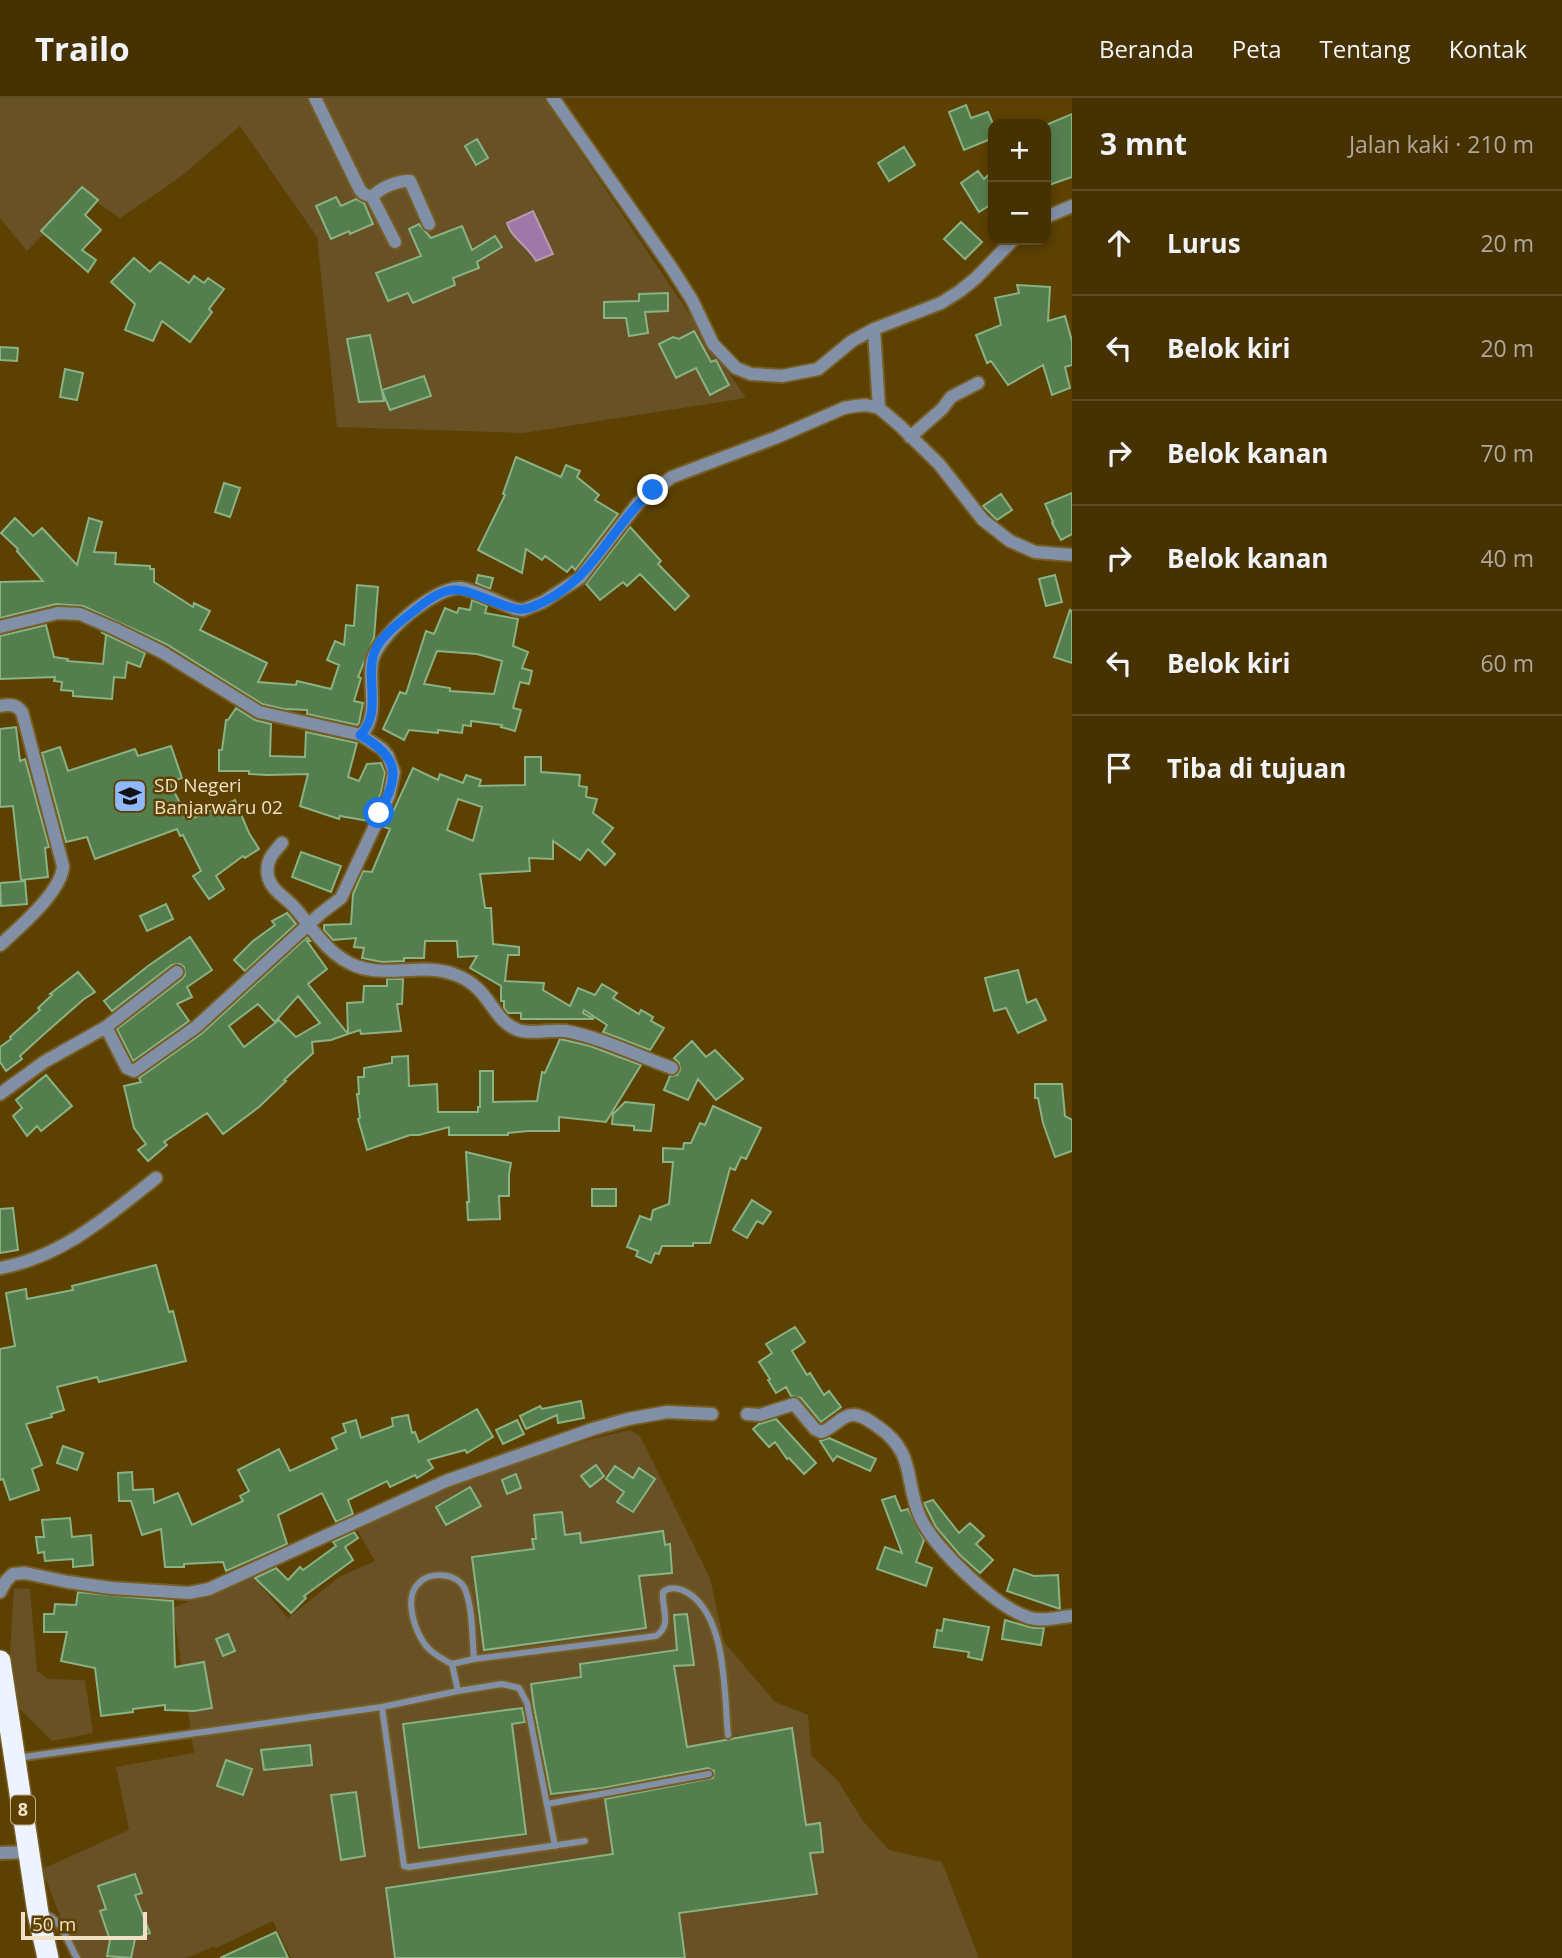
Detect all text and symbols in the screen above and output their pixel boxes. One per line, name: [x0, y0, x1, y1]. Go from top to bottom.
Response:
text: Trailo: [35, 26, 130, 71]
text: Beranda: [1099, 32, 1194, 65]
text: Peta: [1232, 32, 1282, 65]
text: Tentang: [1320, 32, 1411, 65]
text: Kontak: [1449, 32, 1527, 65]
map controls: [988, 119, 1051, 245]
button: +: [988, 119, 1051, 182]
text: 3 mnt: [1100, 123, 1187, 164]
text: Jalan kaki · 210 m: [1349, 128, 1534, 160]
button: −: [988, 182, 1051, 245]
icon: ahead: [1100, 224, 1138, 262]
text: Lurus: [1167, 225, 1241, 261]
text: 20 m: [1480, 227, 1534, 259]
icon: left: [1100, 329, 1138, 367]
text: Belok kiri: [1167, 330, 1291, 366]
text: 20 m: [1480, 332, 1534, 364]
icon: right: [1100, 434, 1138, 472]
text: Belok kanan: [1167, 435, 1328, 471]
text: 70 m: [1480, 437, 1534, 469]
route end: [637, 474, 668, 505]
icon: right: [1100, 539, 1138, 577]
text: Belok kanan: [1167, 540, 1328, 576]
text: 40 m: [1480, 542, 1534, 574]
icon: left: [1100, 644, 1138, 682]
text: Belok kiri: [1167, 645, 1291, 681]
text: 60 m: [1480, 647, 1534, 679]
icon: arrive: [1100, 749, 1138, 787]
text: Tiba di tujuan: [1167, 750, 1346, 786]
place label: SD Negeri Banjarwaru 02: [154, 772, 283, 820]
school or university icon: SD Negeri Banjarwaru 02: [111, 777, 149, 815]
route start: [363, 797, 394, 828]
road number: 8: [11, 1796, 35, 1825]
scale bar: [21, 1909, 147, 1941]
text: 50 m: [32, 1911, 76, 1937]

